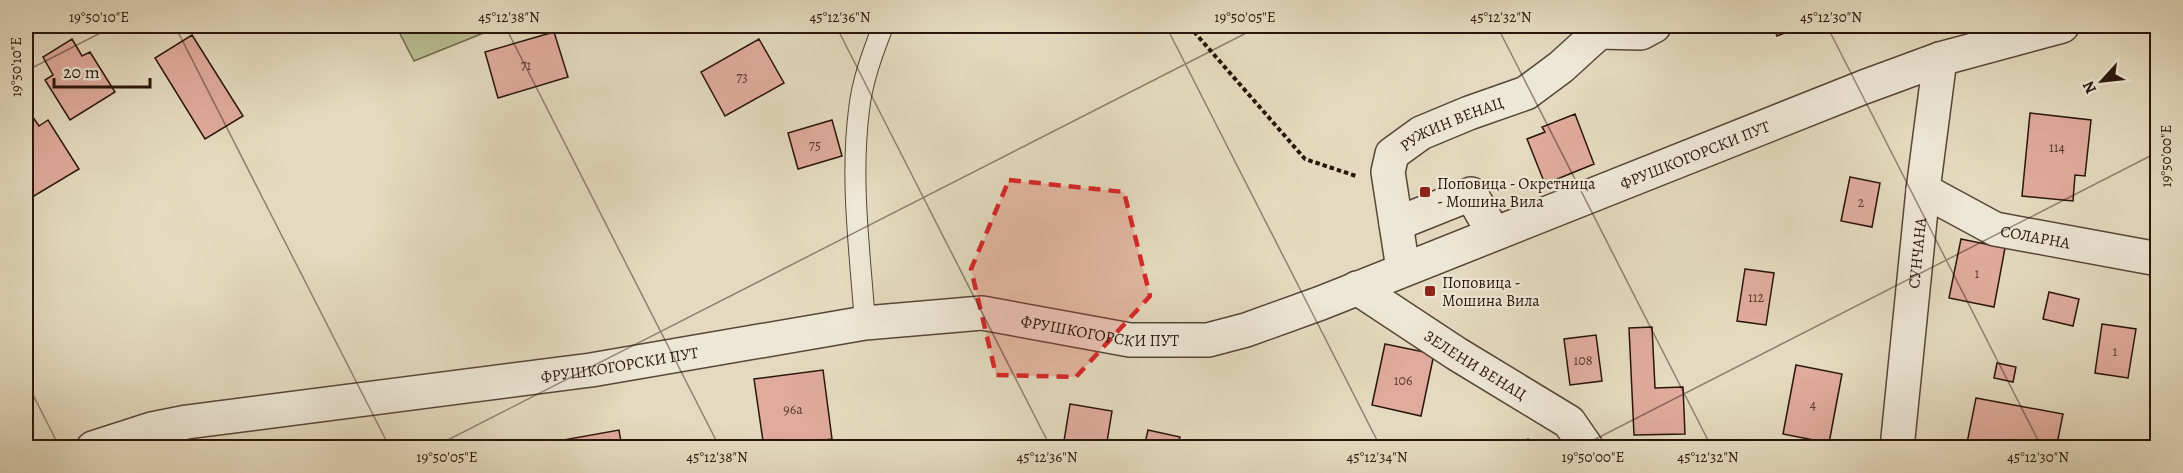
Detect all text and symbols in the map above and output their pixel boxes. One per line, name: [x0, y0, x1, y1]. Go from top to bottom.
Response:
text: 19°50'10"E: [69, 7, 129, 27]
text: 45°12'38"N: [478, 7, 540, 27]
text: 45°12'36"N: [809, 7, 871, 27]
text: 19°50'05"E: [1214, 7, 1276, 27]
text: 45°12'32"N: [1470, 7, 1532, 27]
text: 45°12'30"N: [1800, 7, 1862, 27]
text: 19°50'10"E: [6, 37, 26, 97]
scale bar: [54, 51, 150, 89]
north arrow: [2072, 51, 2132, 111]
house number: 71: [521, 56, 532, 75]
text: 20 m: [63, 60, 100, 84]
house number: 73: [736, 68, 748, 87]
text: N: [2077, 77, 2102, 98]
street label: РУЖИН ВЕНАЦ: [1396, 92, 1506, 157]
street label: ФРУШКОГОРСКИ ПУТ: [1617, 115, 1773, 195]
text: 19°50'00"E: [2156, 125, 2176, 187]
house number: 75: [809, 136, 821, 155]
house number: 114: [2049, 138, 2065, 157]
place label: Поповица - Окретница - Мошина Вила: [1437, 173, 1596, 213]
marker: Поповица - Окретница - Мошина Вила: [1418, 185, 1432, 199]
house number: 2: [1858, 193, 1865, 212]
street label: СУНЧАНА: [1903, 216, 1932, 290]
street label: СОЛАРНА: [1999, 220, 2072, 255]
house number: 1: [1975, 264, 1980, 283]
place label: Поповица - Мошина Вила: [1442, 272, 1540, 312]
marker: Поповица - Мошина Вила: [1423, 284, 1437, 298]
house number: 112: [1748, 288, 1764, 307]
street label: ФРУШКОГОРСКИ ПУТ: [1019, 310, 1179, 353]
street label: ЗЕЛЕНИ ВЕНАЦ: [1419, 325, 1530, 406]
street label: ФРУШКОГОРСКИ ПУТ: [539, 342, 700, 388]
house number: 1: [2113, 342, 2118, 361]
house number: 108: [1573, 351, 1593, 370]
house number: 106: [1394, 371, 1412, 390]
house number: 4: [1810, 395, 1816, 414]
house number: 96a: [783, 400, 803, 419]
text: 19°50'05"E: [416, 447, 478, 467]
text: 45°12'38"N: [686, 447, 748, 467]
text: 45°12'36"N: [1016, 447, 1078, 467]
text: 45°12'34"N: [1347, 447, 1408, 467]
text: 19°50'00"E: [1562, 447, 1624, 467]
text: 45°12'32"N: [1677, 447, 1739, 467]
text: 45°12'30"N: [2007, 447, 2069, 467]

